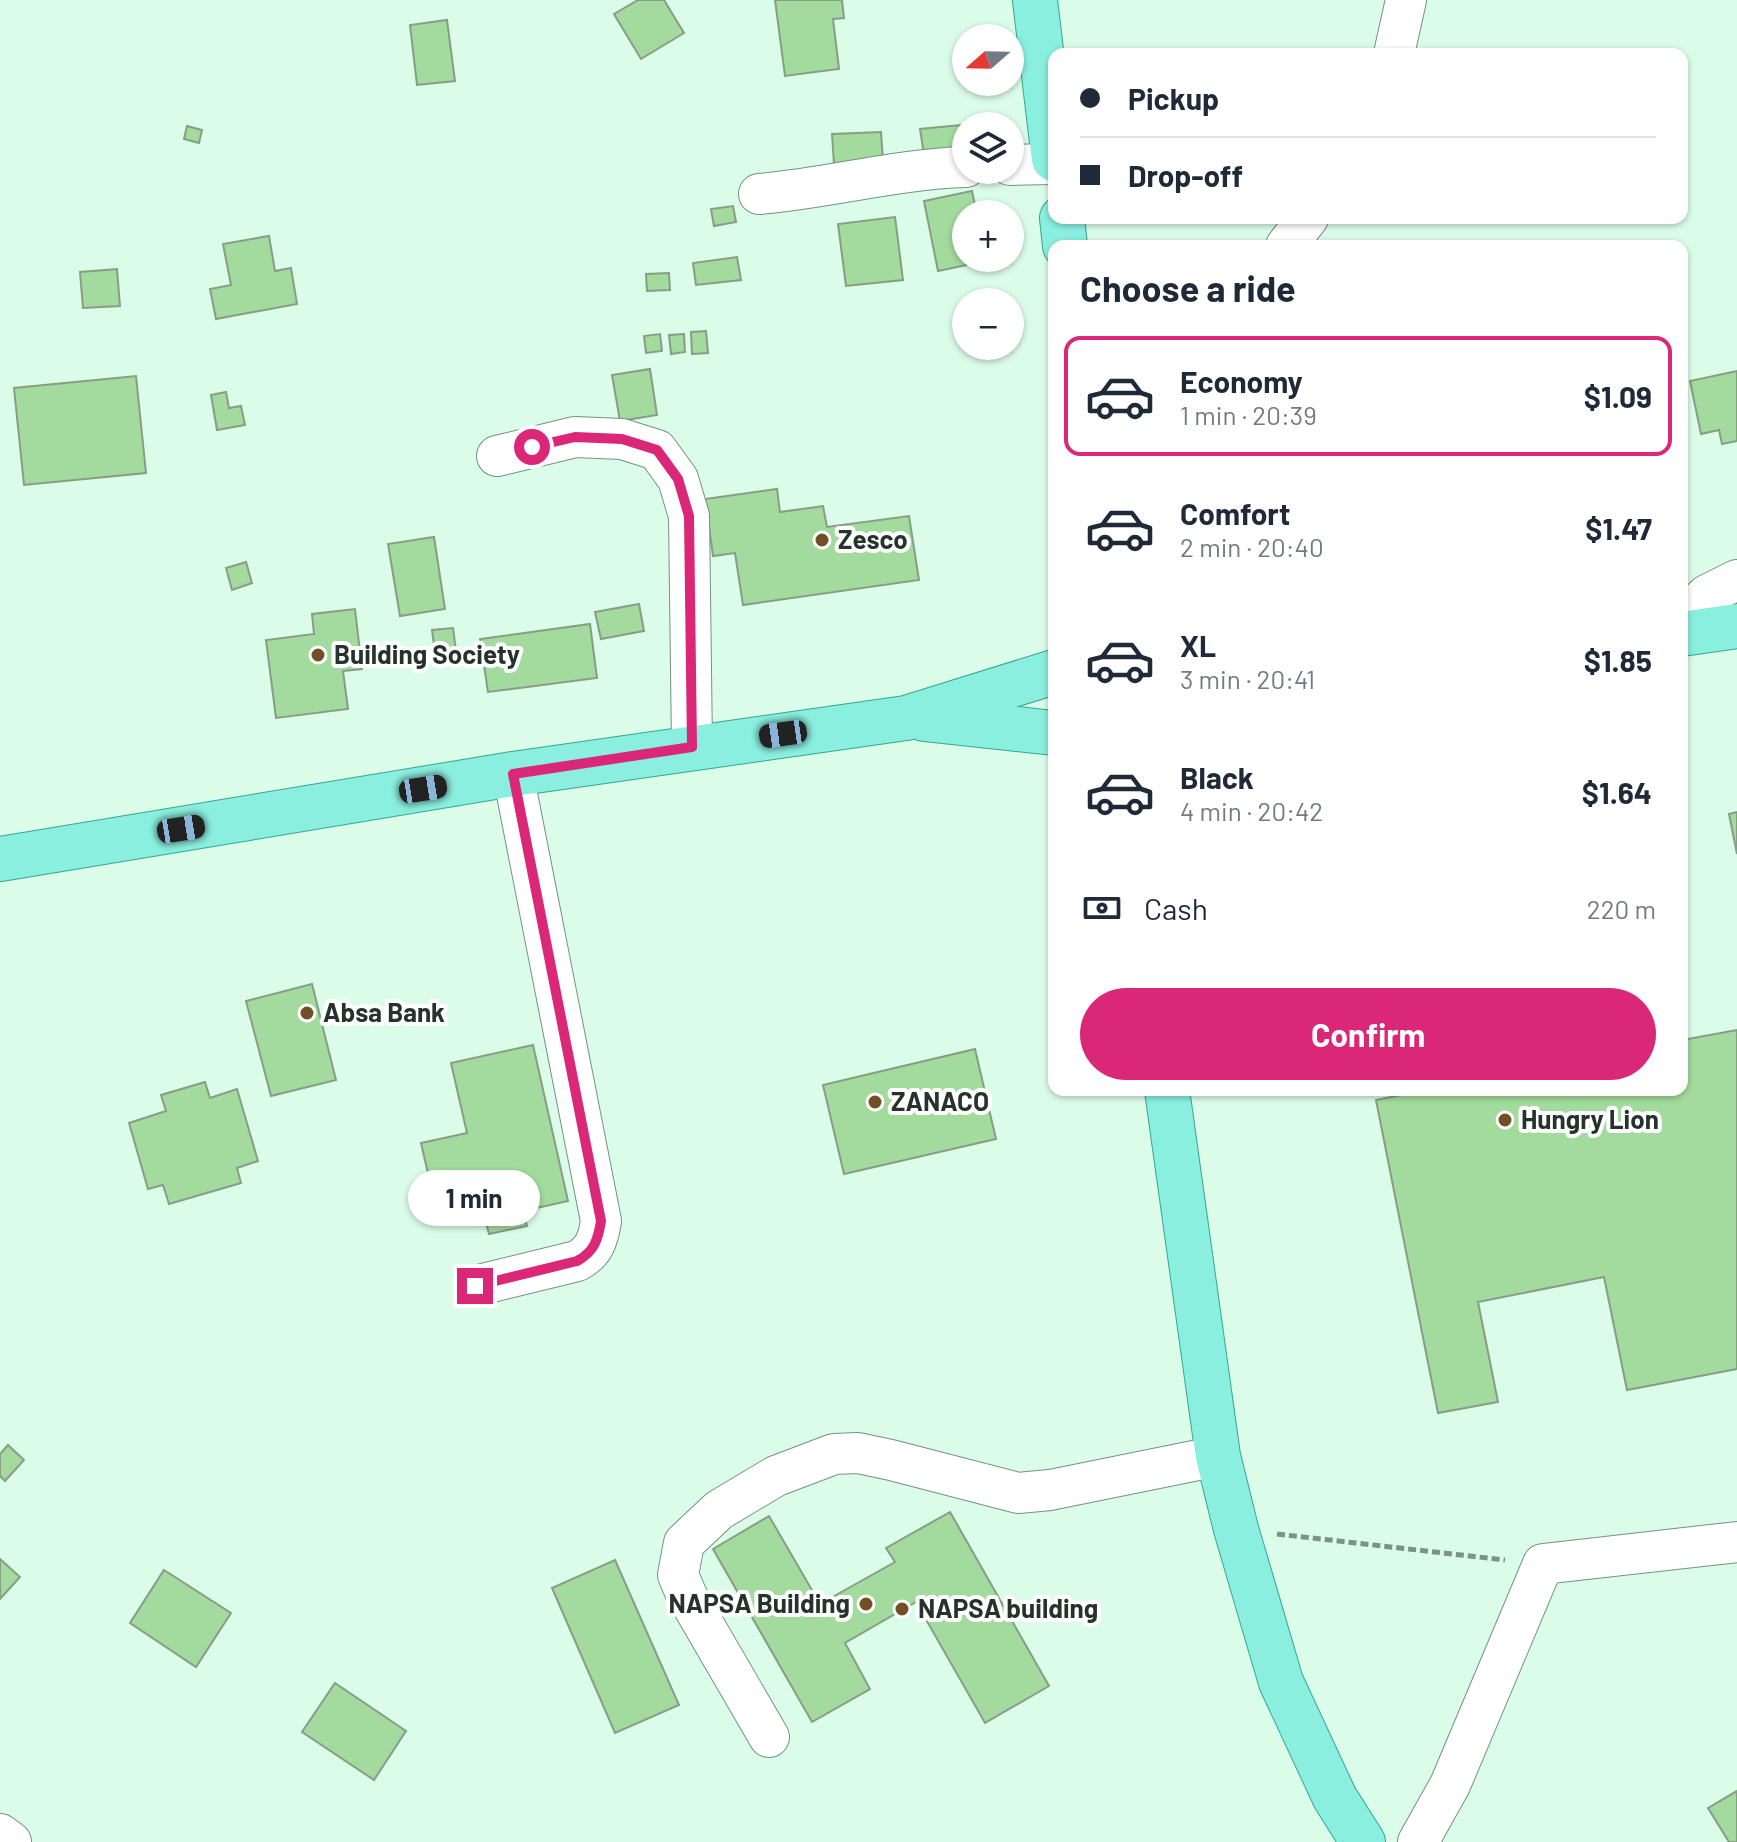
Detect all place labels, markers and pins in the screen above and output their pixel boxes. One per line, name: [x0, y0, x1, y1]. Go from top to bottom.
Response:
place label: Zesco: [838, 523, 908, 554]
marker: Zesco: [813, 531, 831, 549]
place label: Building Society: [334, 638, 520, 669]
marker: Building Society: [309, 646, 327, 664]
place label: Absa Bank: [323, 996, 445, 1027]
marker: Absa Bank: [298, 1004, 316, 1022]
place label: ZANACO: [891, 1085, 989, 1116]
marker: ZANACO: [866, 1093, 884, 1111]
place label: Hungry Lion: [1521, 1103, 1659, 1134]
marker: Hungry Lion: [1496, 1111, 1514, 1129]
place label: NAPSA Building: [668, 1587, 850, 1618]
place label: NAPSA building: [918, 1592, 1098, 1623]
marker: NAPSA Building: [857, 1595, 875, 1613]
marker: NAPSA building: [893, 1600, 911, 1618]

